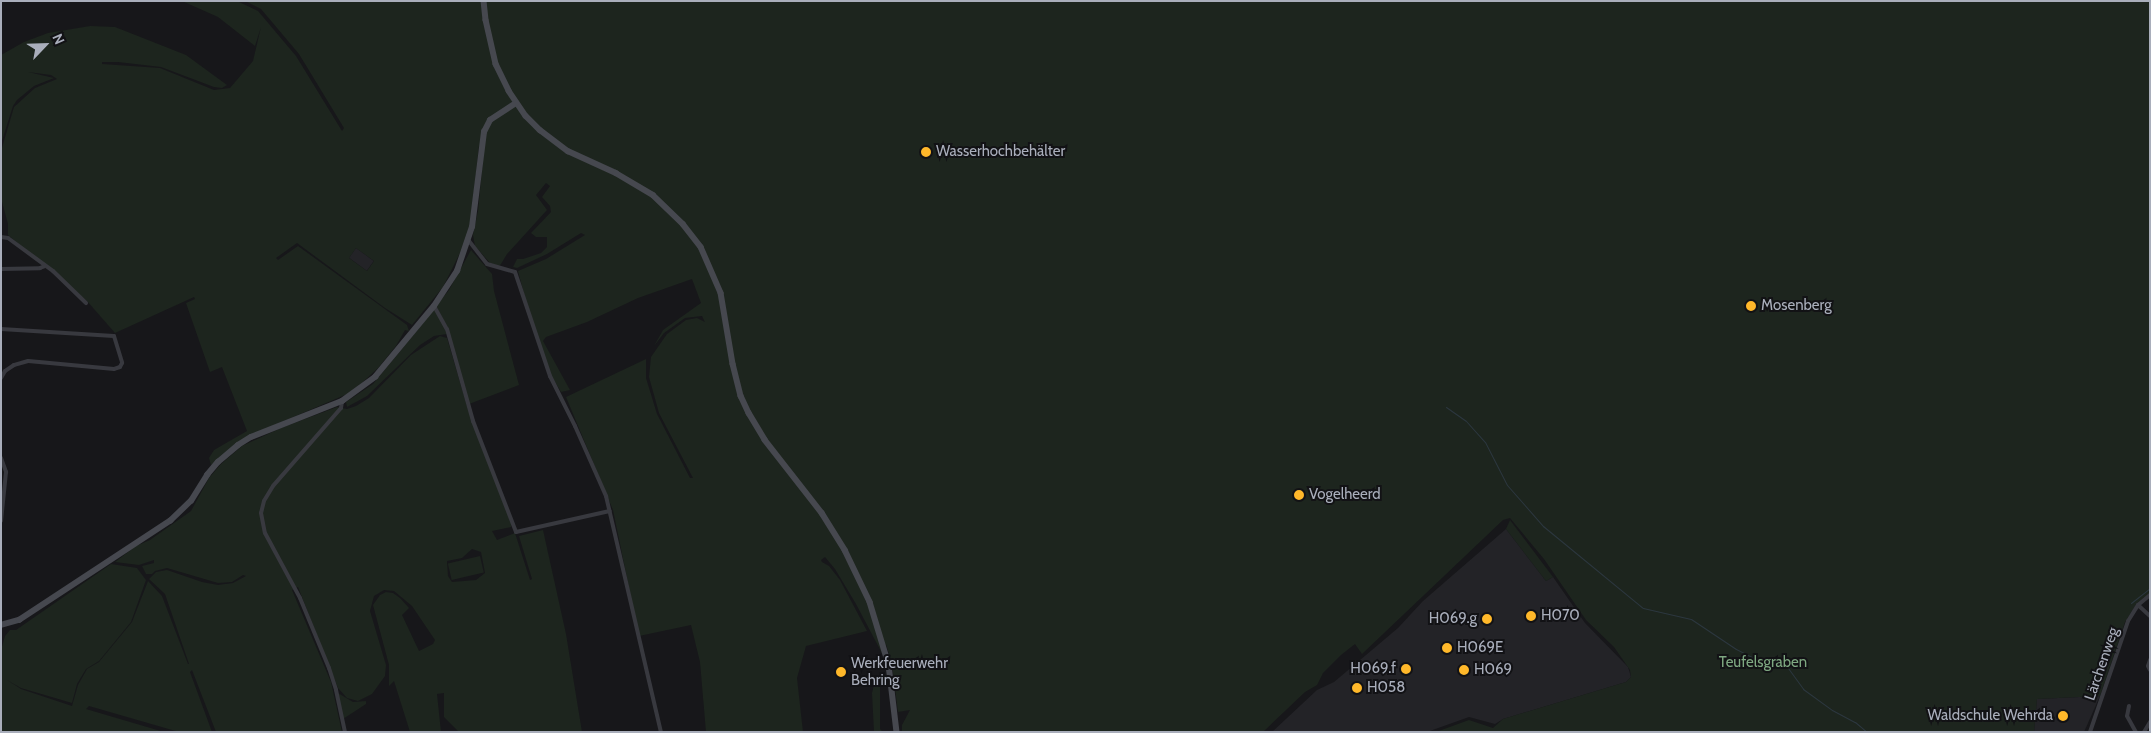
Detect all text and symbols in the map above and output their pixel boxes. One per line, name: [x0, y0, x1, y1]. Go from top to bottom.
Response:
north arrow: [20, 20, 70, 70]
text: N: [48, 31, 69, 47]
place label: Wasserhochbehälter: [936, 143, 1065, 161]
marker: Wasserhochbehälter: [920, 146, 932, 158]
place label: Mosenberg: [1761, 297, 1832, 315]
marker: Mosenberg: [1745, 300, 1757, 312]
place label: Vogelheerd: [1309, 486, 1381, 504]
marker: Vogelheerd: [1293, 489, 1305, 501]
place label: H070: [1541, 607, 1580, 625]
place label: H069.g: [1429, 610, 1477, 628]
marker: H070: [1525, 610, 1537, 622]
marker: H069.g: [1481, 613, 1493, 625]
street label: Lärchenweg: [2081, 625, 2123, 703]
place label: H069E: [1457, 639, 1503, 657]
marker: H069E: [1441, 642, 1453, 654]
place label: Werkfeuerwehr Behring: [851, 654, 948, 689]
park label: Teufelsgraben: [1719, 654, 1807, 672]
place label: H069.f: [1350, 660, 1396, 678]
place label: H069: [1474, 661, 1512, 679]
marker: H069.f: [1400, 663, 1412, 675]
marker: H069: [1458, 664, 1470, 676]
marker: Werkfeuerwehr Behring: [835, 666, 847, 678]
place label: H058: [1367, 679, 1405, 697]
marker: H058: [1351, 682, 1363, 694]
place label: Waldschule Wehrda: [1927, 707, 2053, 725]
marker: Waldschule Wehrda: [2057, 710, 2069, 722]

